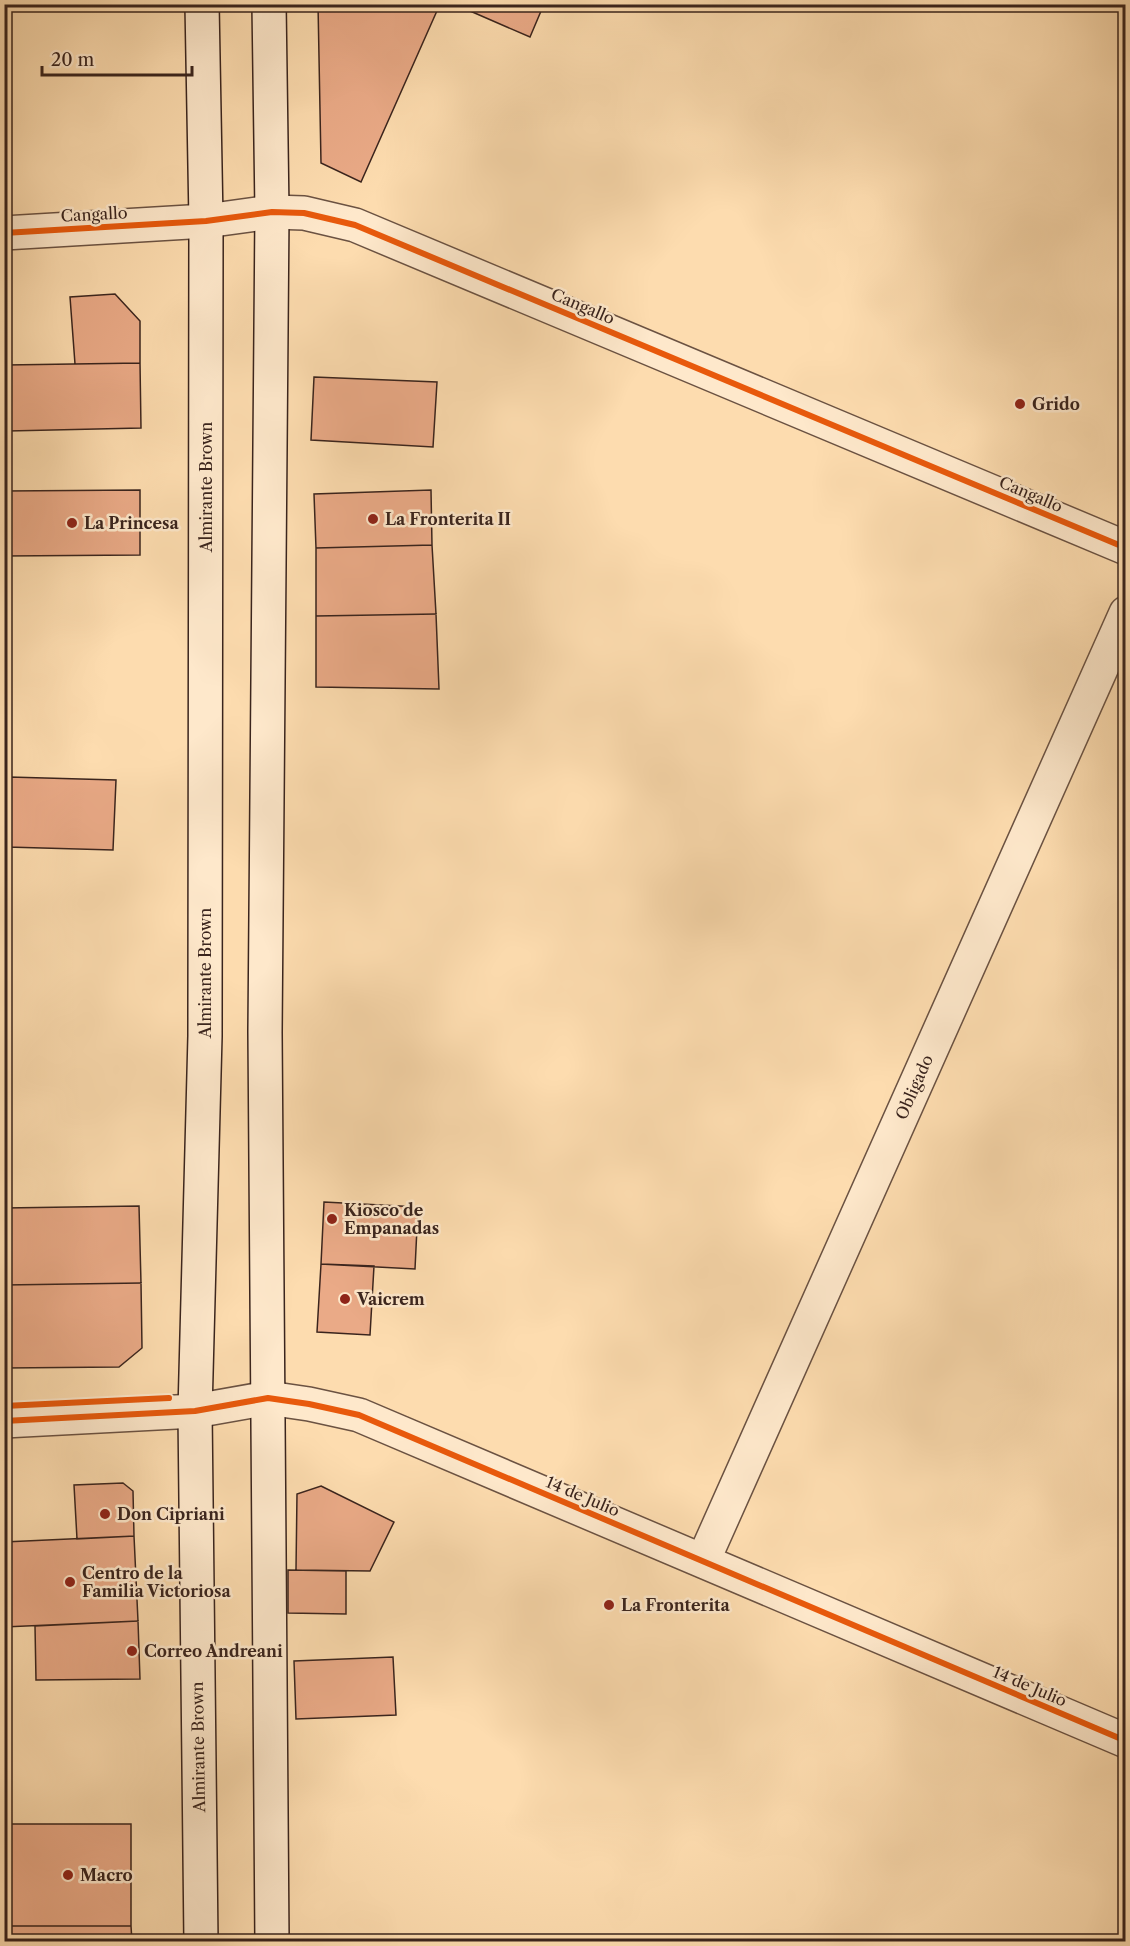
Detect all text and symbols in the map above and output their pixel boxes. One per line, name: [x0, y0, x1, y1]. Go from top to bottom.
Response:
scale bar: [42, 39, 192, 77]
text: 20 m: [51, 49, 95, 71]
street label: Cangallo: [60, 202, 128, 226]
street label: Cangallo: [548, 284, 618, 328]
place label: Grido: [1032, 394, 1080, 414]
marker: Grido: [1013, 397, 1027, 411]
street label: Almirante Brown: [196, 422, 216, 553]
street label: Cangallo: [996, 472, 1066, 516]
place label: La Fronterita II: [385, 509, 511, 529]
marker: La Fronterita II: [366, 512, 380, 526]
place label: La Princesa: [84, 513, 179, 533]
marker: La Princesa: [65, 516, 79, 530]
street label: Almirante Brown: [195, 908, 215, 1039]
street label: Obligado: [891, 1051, 937, 1123]
place label: Kiosco de Empanadas: [344, 1200, 439, 1238]
marker: Kiosco de Empanadas: [325, 1212, 339, 1226]
place label: Vaicrem: [356, 1289, 425, 1309]
marker: Vaicrem: [338, 1292, 352, 1306]
street label: 14 de Julio: [543, 1472, 623, 1521]
place label: Don Cipriani: [117, 1504, 225, 1524]
marker: Don Cipriani: [98, 1507, 112, 1521]
place label: Centro de la Familia Victoriosa: [82, 1563, 231, 1601]
marker: Centro de la Familia Victoriosa: [63, 1575, 77, 1589]
place label: La Fronterita: [621, 1595, 731, 1615]
marker: La Fronterita: [602, 1598, 616, 1612]
place label: Correo Andreani: [144, 1641, 283, 1661]
marker: Correo Andreani: [125, 1644, 139, 1658]
street label: 14 de Julio: [990, 1662, 1070, 1711]
street label: Almirante Brown: [187, 1682, 209, 1813]
place label: Macro: [80, 1865, 133, 1885]
marker: Macro: [61, 1868, 75, 1882]

